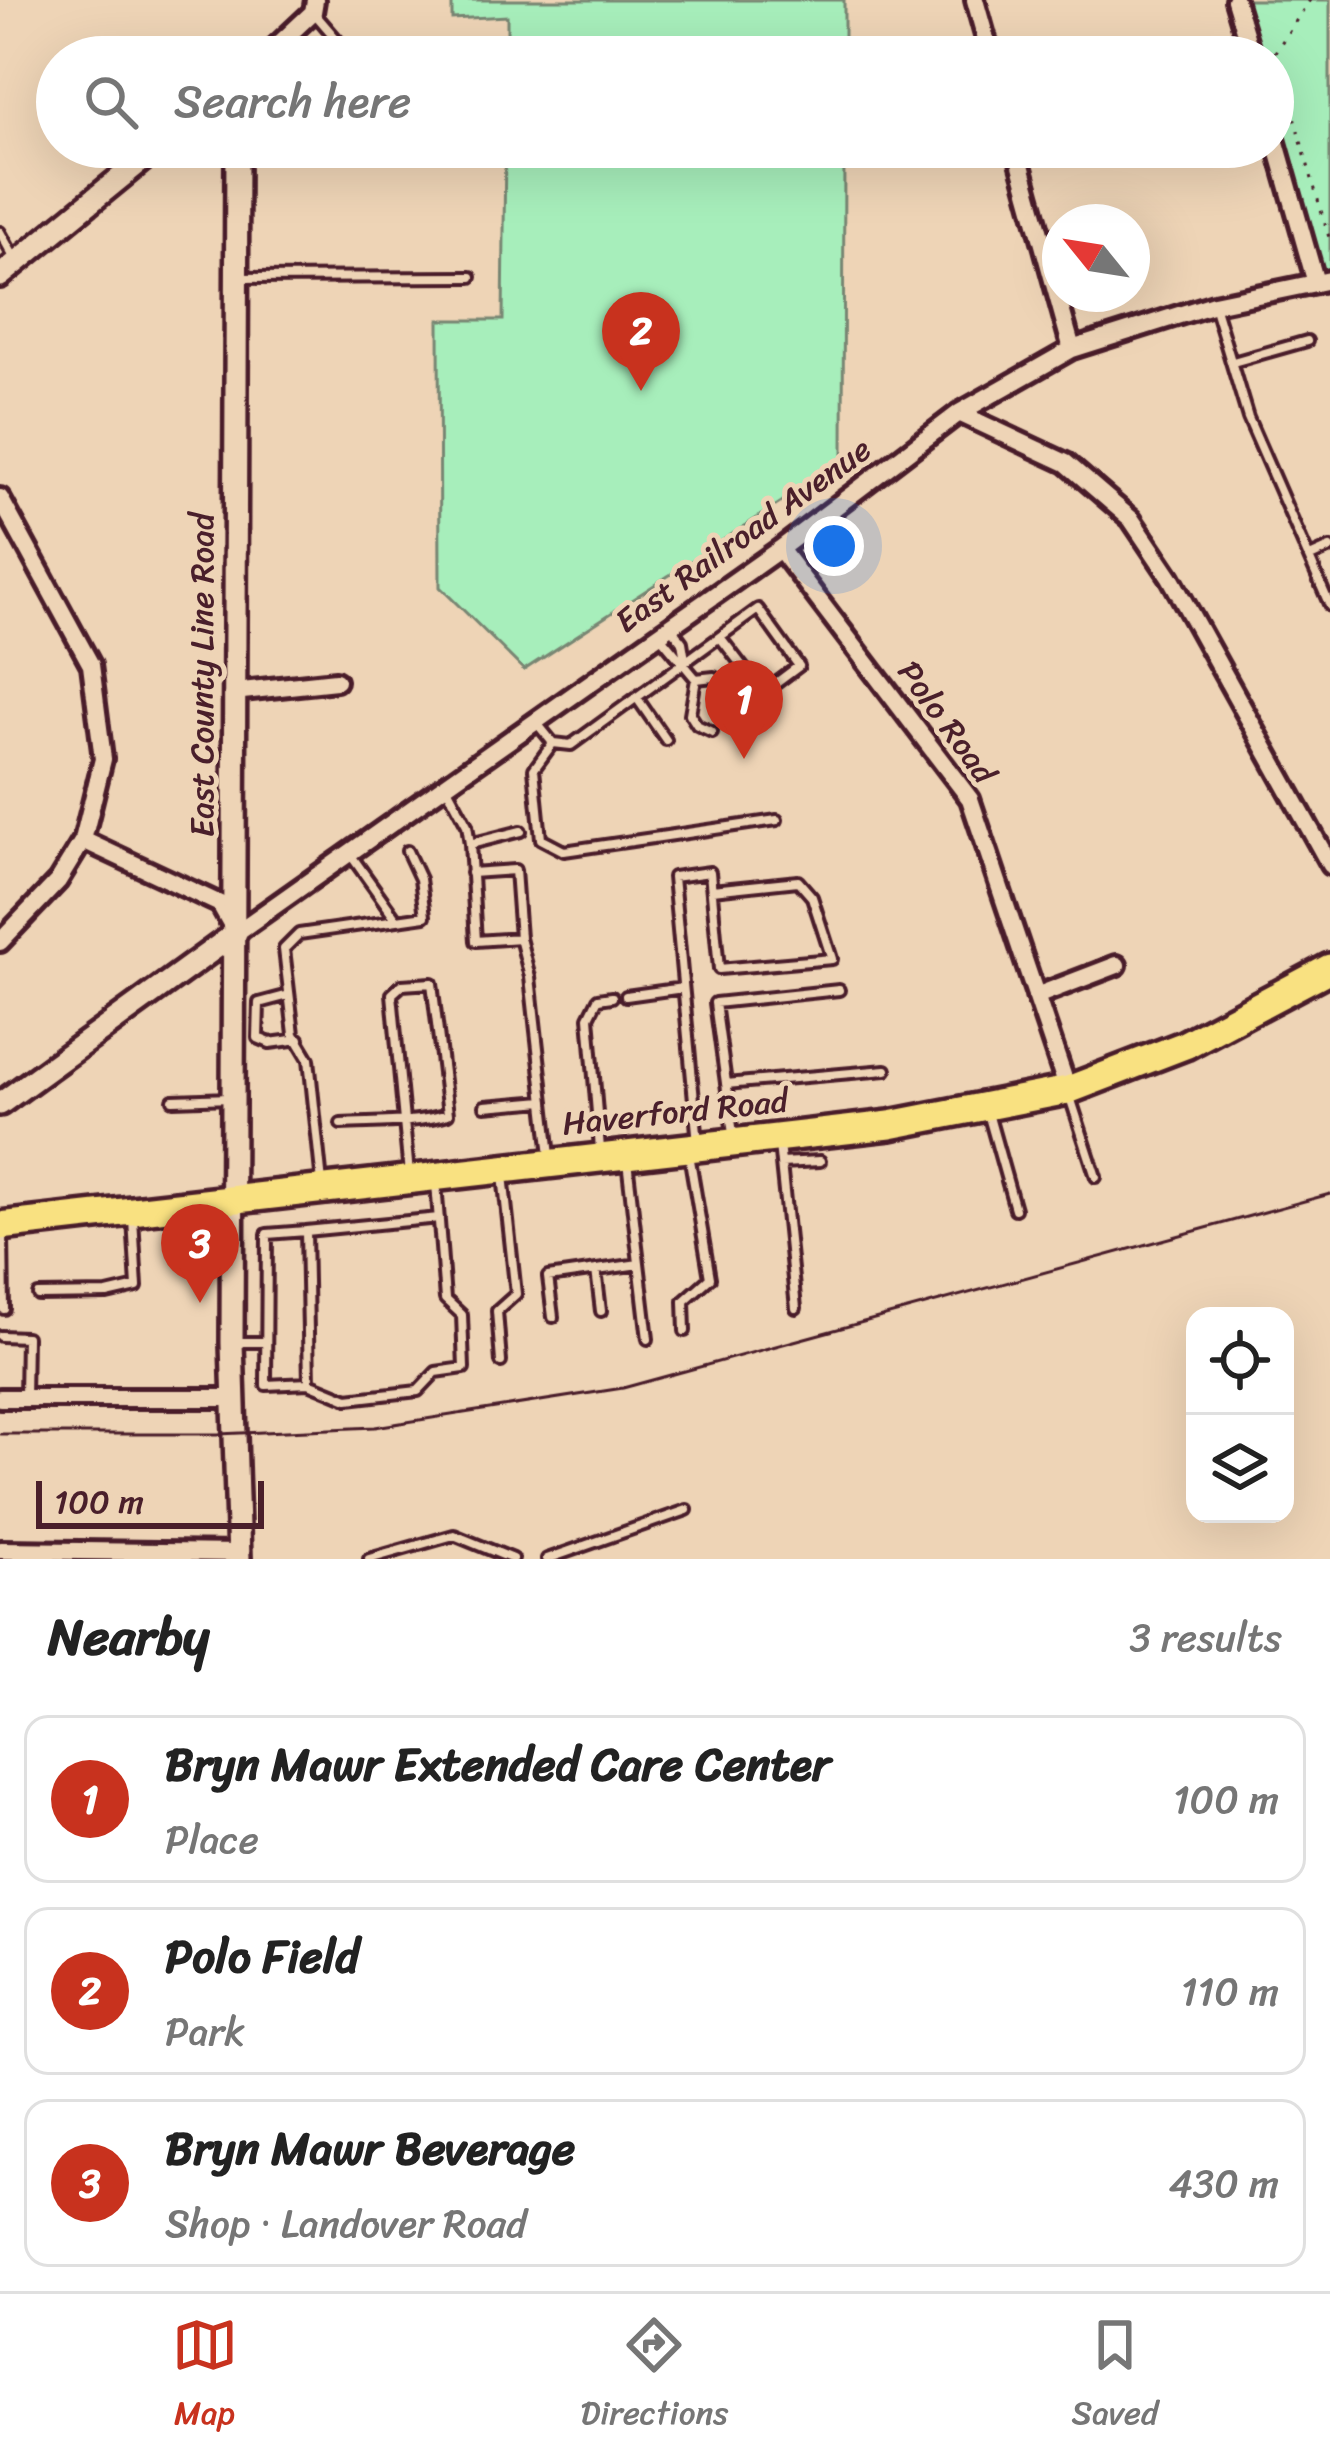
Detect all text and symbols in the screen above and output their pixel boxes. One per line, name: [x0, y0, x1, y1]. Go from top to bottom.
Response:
search box: [36, 36, 1294, 168]
text: Search here: [174, 62, 411, 142]
icon: search: [78, 69, 144, 135]
north arrow: [1042, 204, 1150, 312]
pin: 2: [602, 292, 680, 391]
street label: East Railroad Avenue: [602, 421, 884, 648]
street label: East County Line Road: [173, 510, 231, 837]
your location: [804, 516, 864, 576]
street label: Polo Road: [882, 648, 1014, 799]
pin: 1: [705, 660, 783, 759]
street label: Haverford Road: [559, 1071, 793, 1153]
pin: 3: [161, 1204, 239, 1303]
map controls: [1186, 1307, 1294, 1523]
button: locate: [1186, 1307, 1294, 1415]
button: layers: [1186, 1415, 1294, 1523]
text: 100 m: [54, 1473, 144, 1531]
scale bar: [36, 1475, 264, 1528]
text: Nearby: [48, 1592, 209, 1682]
text: 3 results: [1129, 1603, 1282, 1672]
text: Bryn Mawr Extended Care Center: [165, 1725, 830, 1805]
text: 1: [82, 1765, 98, 1834]
text: 100 m: [1173, 1765, 1279, 1834]
text: Place: [165, 1805, 259, 1874]
text: Polo Field: [165, 1917, 359, 1997]
text: 2: [79, 1957, 101, 2026]
text: 110 m: [1181, 1957, 1279, 2026]
text: Park: [165, 1997, 245, 2066]
text: Bryn Mawr Beverage: [165, 2109, 575, 2189]
text: 3: [79, 2149, 101, 2218]
text: 430 m: [1168, 2149, 1279, 2218]
text: Shop · Landover Road: [165, 2189, 527, 2258]
tab: Map: [172, 2312, 238, 2442]
tab: Directions: [581, 2312, 728, 2442]
tab: Saved: [1071, 2312, 1158, 2442]

